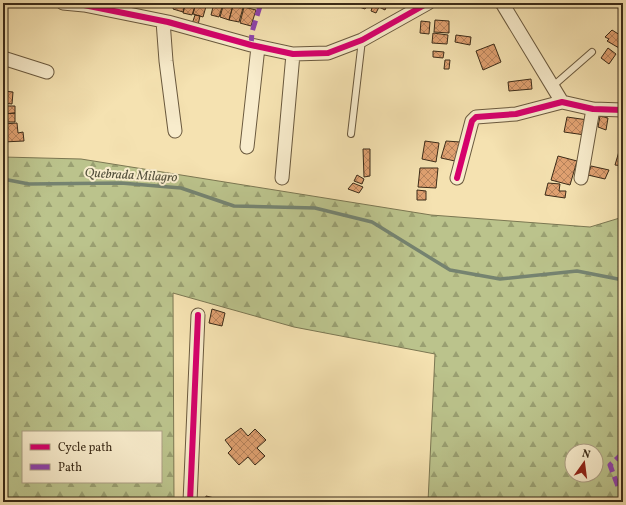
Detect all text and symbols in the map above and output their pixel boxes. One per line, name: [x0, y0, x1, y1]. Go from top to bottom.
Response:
water label: Quebrada Milagro: [84, 165, 178, 187]
legend: [22, 431, 162, 483]
text: Cycle path: [58, 440, 113, 456]
north arrow: [564, 443, 604, 483]
text: N: [580, 447, 592, 463]
text: Path: [58, 460, 82, 476]

